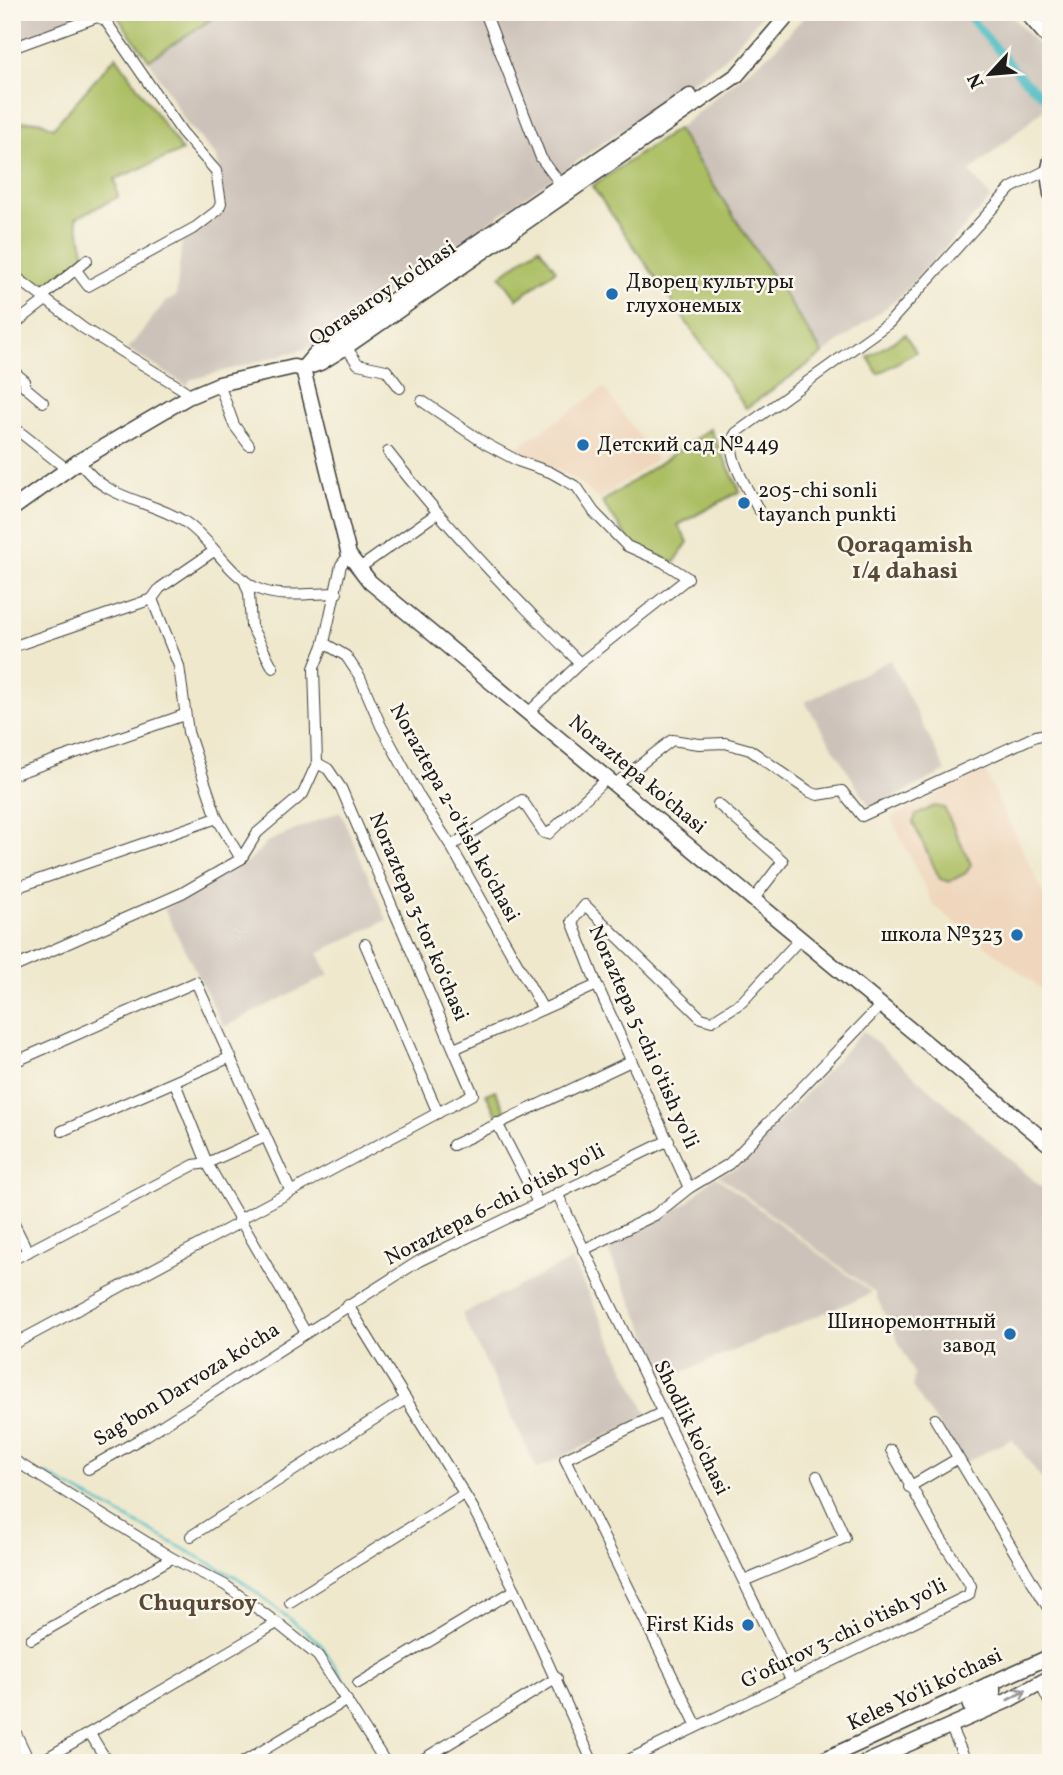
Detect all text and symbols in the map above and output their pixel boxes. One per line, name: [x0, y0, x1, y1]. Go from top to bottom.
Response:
north arrow: [954, 38, 1024, 108]
text: N: [962, 68, 991, 92]
street label: Qorasaroy ko'chasi: [304, 234, 462, 354]
place label: Дворец культуры глухонемых: [626, 268, 794, 321]
marker: Дворец культуры глухонемых: [604, 286, 620, 302]
place label: Детский сад №449: [597, 431, 779, 460]
marker: Детский сад №449: [575, 437, 591, 453]
place label: 205-chi sonli tayanch punkti: [758, 477, 897, 530]
marker: 205-chi sonli tayanch punkti: [736, 495, 752, 511]
district label: Qoraqamish 1/4 dahasi: [837, 530, 973, 588]
street label: Noraztepa 2-o'tish ko'chasi: [382, 698, 526, 928]
street label: Noraztepa ko'chasi: [562, 709, 712, 841]
street label: Noraztepa 3-tor ko‘chasi: [361, 808, 475, 1026]
street label: Noraztepa 5-chi o'tish yo'li: [580, 920, 706, 1154]
place label: школа №323: [881, 921, 1003, 950]
marker: школа №323: [1009, 927, 1025, 943]
street label: Noraztepa 6-chi o'tish yo'li: [380, 1137, 610, 1273]
place label: Шиноремонтный завод: [827, 1308, 996, 1361]
street label: Sag'bon Darvoza ko'cha: [88, 1316, 286, 1454]
marker: Шиноремонтный завод: [1002, 1326, 1018, 1342]
street label: Shodlik ko'chasi: [646, 1356, 736, 1500]
street label: G'ofurov 3-chi o'tish yo'li: [736, 1571, 952, 1697]
district label: Chuqursoy: [139, 1588, 257, 1620]
place label: First Kids: [646, 1611, 734, 1640]
marker: First Kids: [740, 1617, 756, 1633]
street label: Keles Yoʻli koʻchasi: [843, 1641, 1007, 1739]
one-way arrow: [1006, 1688, 1027, 1701]

